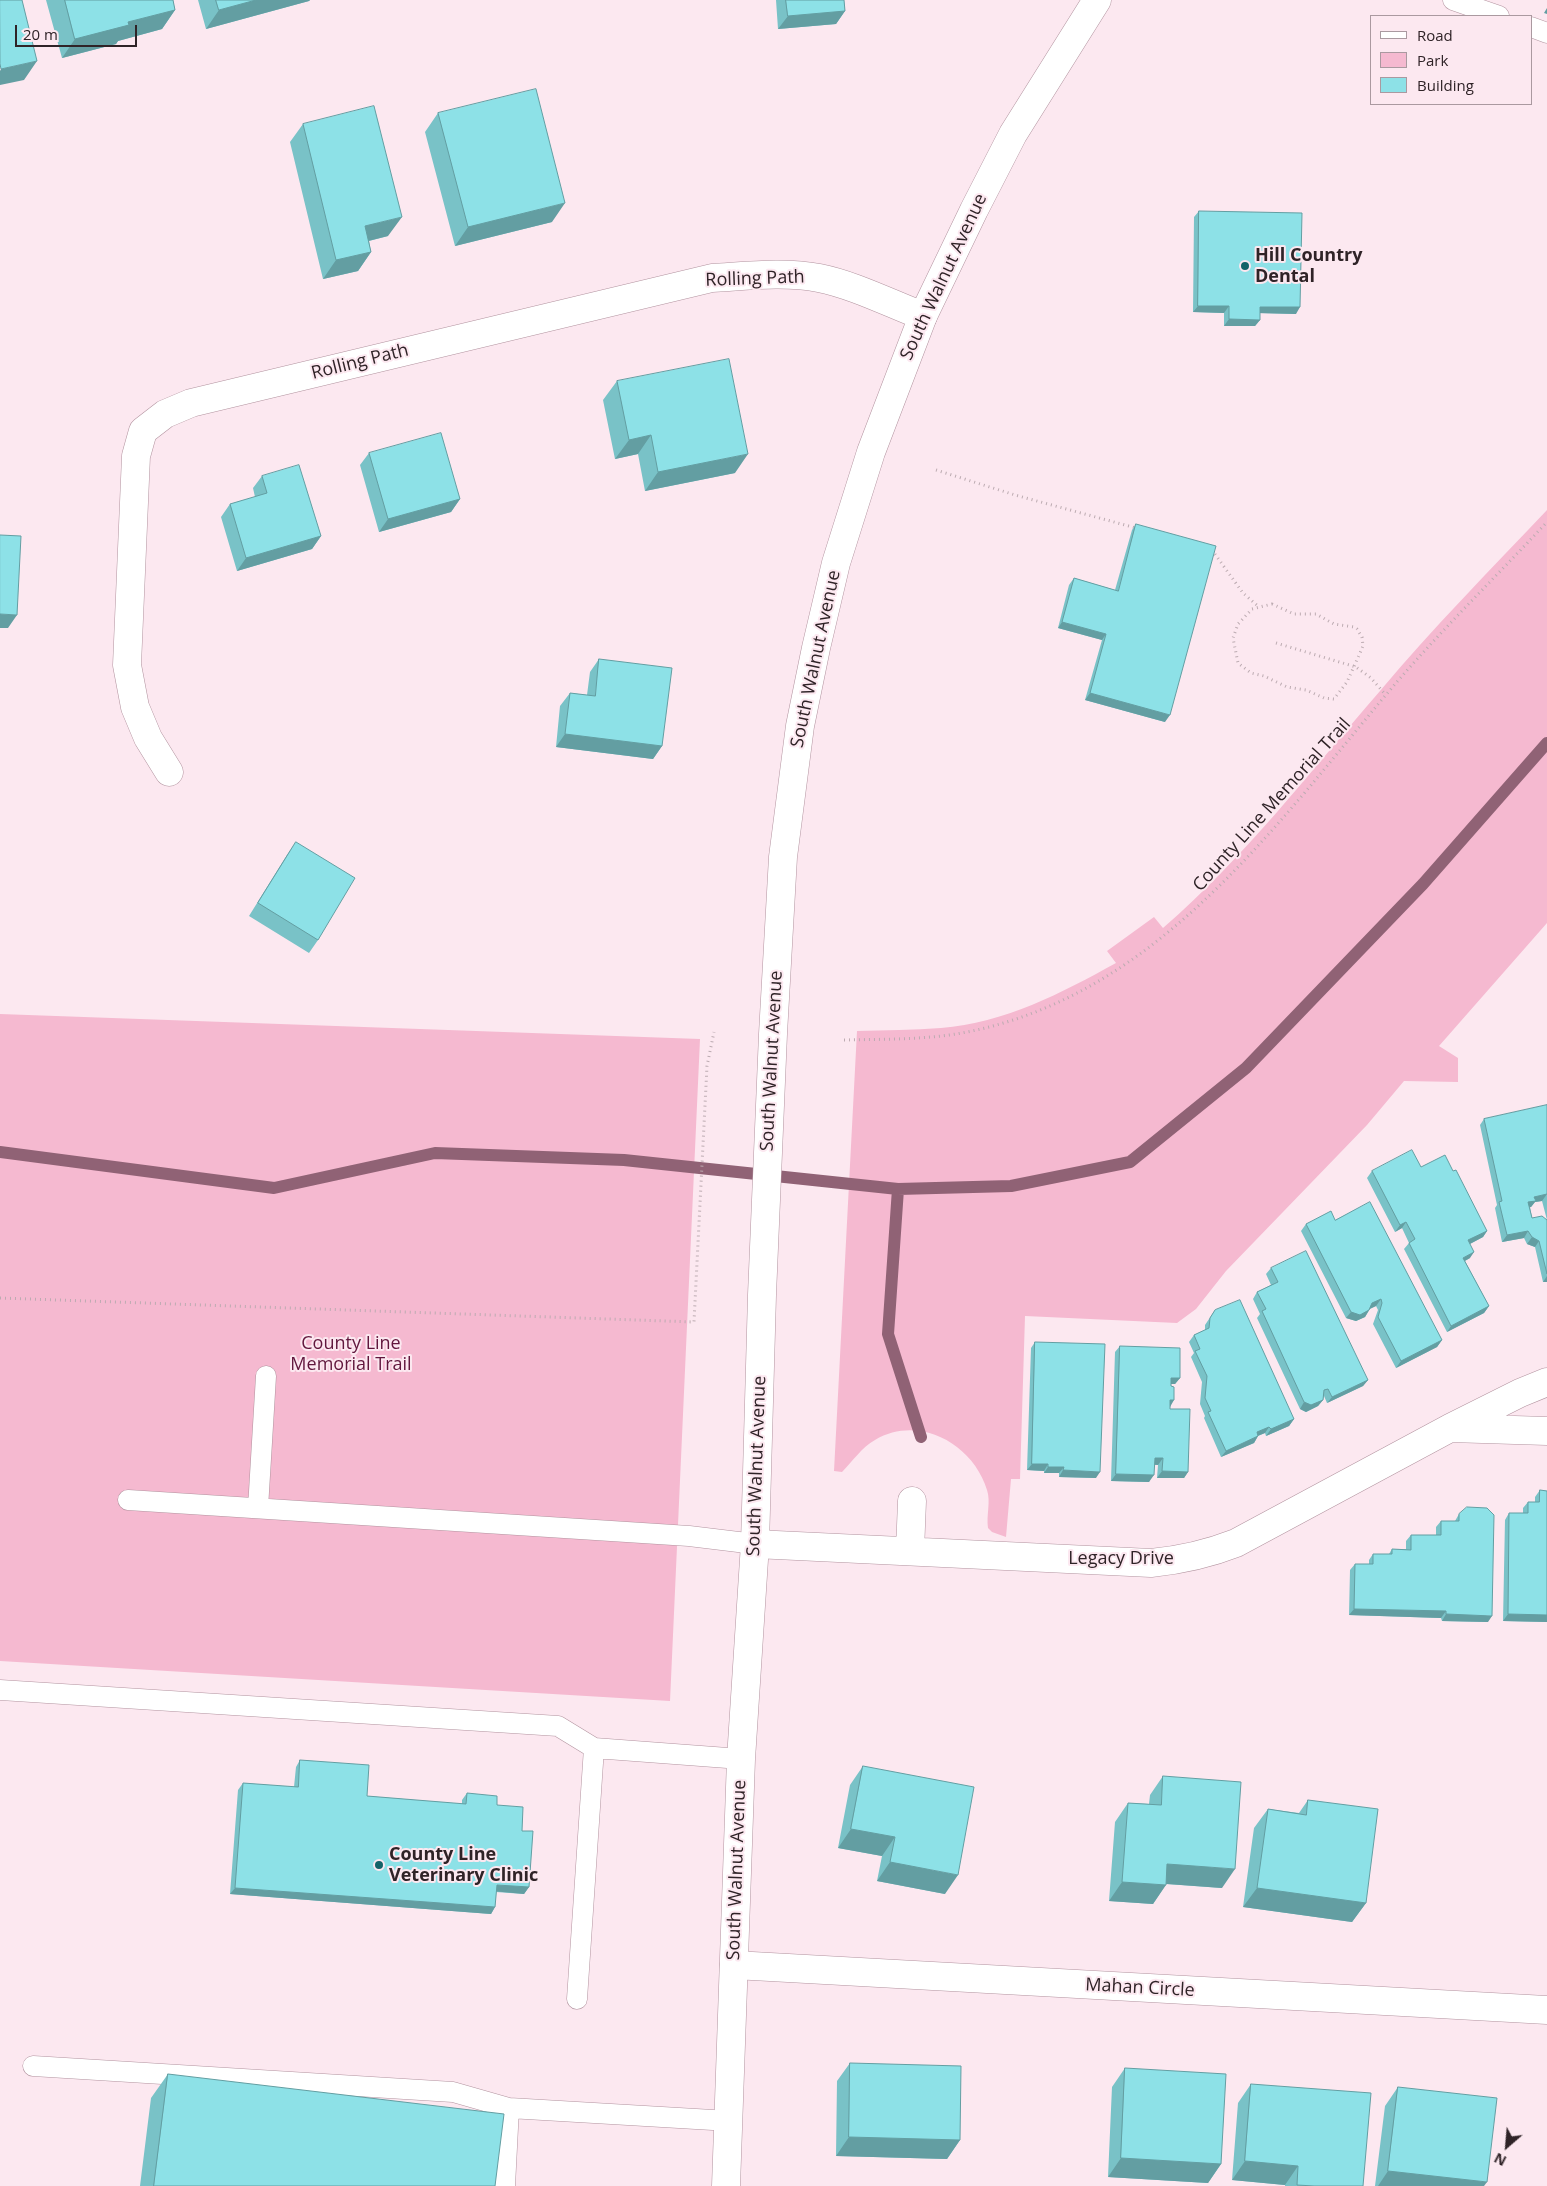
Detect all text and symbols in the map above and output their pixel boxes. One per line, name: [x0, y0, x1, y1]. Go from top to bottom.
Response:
scale bar: [18, 15, 140, 47]
legend: [1370, 15, 1532, 105]
text: 20 m: [23, 24, 58, 44]
text: Road: [1417, 25, 1453, 45]
text: Park: [1417, 50, 1448, 70]
text: Building: [1417, 75, 1474, 95]
street label: South Walnut Avenue: [896, 190, 992, 364]
place label: Hill Country Dental: [1255, 245, 1362, 288]
marker: Hill Country Dental: [1239, 260, 1251, 272]
street label: Rolling Path: [705, 266, 805, 292]
street label: Rolling Path: [309, 340, 411, 384]
street label: South Walnut Avenue: [787, 568, 845, 750]
street label: County Line Memorial Trail: [1189, 714, 1355, 896]
street label: South Walnut Avenue: [756, 970, 788, 1152]
park label: County Line Memorial Trail: [290, 1333, 412, 1376]
street label: South Walnut Avenue: [743, 1375, 771, 1557]
street label: Legacy Drive: [1068, 1548, 1174, 1570]
street label: South Walnut Avenue: [723, 1779, 751, 1961]
place label: County Line Veterinary Clinic: [389, 1844, 538, 1886]
marker: County Line Veterinary Clinic: [373, 1859, 385, 1871]
street label: Mahan Circle: [1085, 1974, 1195, 2002]
north arrow: [1482, 2121, 1532, 2171]
text: N: [1491, 2149, 1509, 2171]

